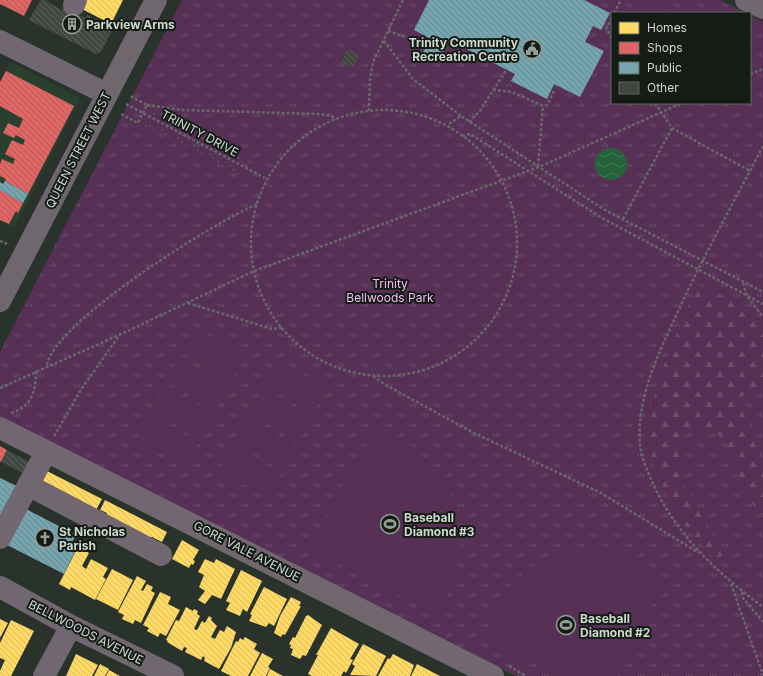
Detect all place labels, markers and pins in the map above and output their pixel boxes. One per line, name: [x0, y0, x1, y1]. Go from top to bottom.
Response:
building icon: Parkview Arms: [61, 13, 83, 35]
place label: Parkview Arms: [86, 17, 175, 32]
place label: Trinity Community Recreation Centre: [409, 35, 519, 64]
public building icon: Trinity Community Recreation Centre: [521, 38, 543, 60]
place label: Baseball Diamond #3: [404, 510, 475, 539]
sports icon: Baseball Diamond #3: [379, 513, 401, 535]
place label: St Nicholas Parish: [59, 524, 126, 553]
church icon: St Nicholas Parish: [34, 527, 56, 549]
place label: Baseball Diamond #2: [580, 611, 650, 640]
sports icon: Baseball Diamond #2: [555, 614, 577, 636]

